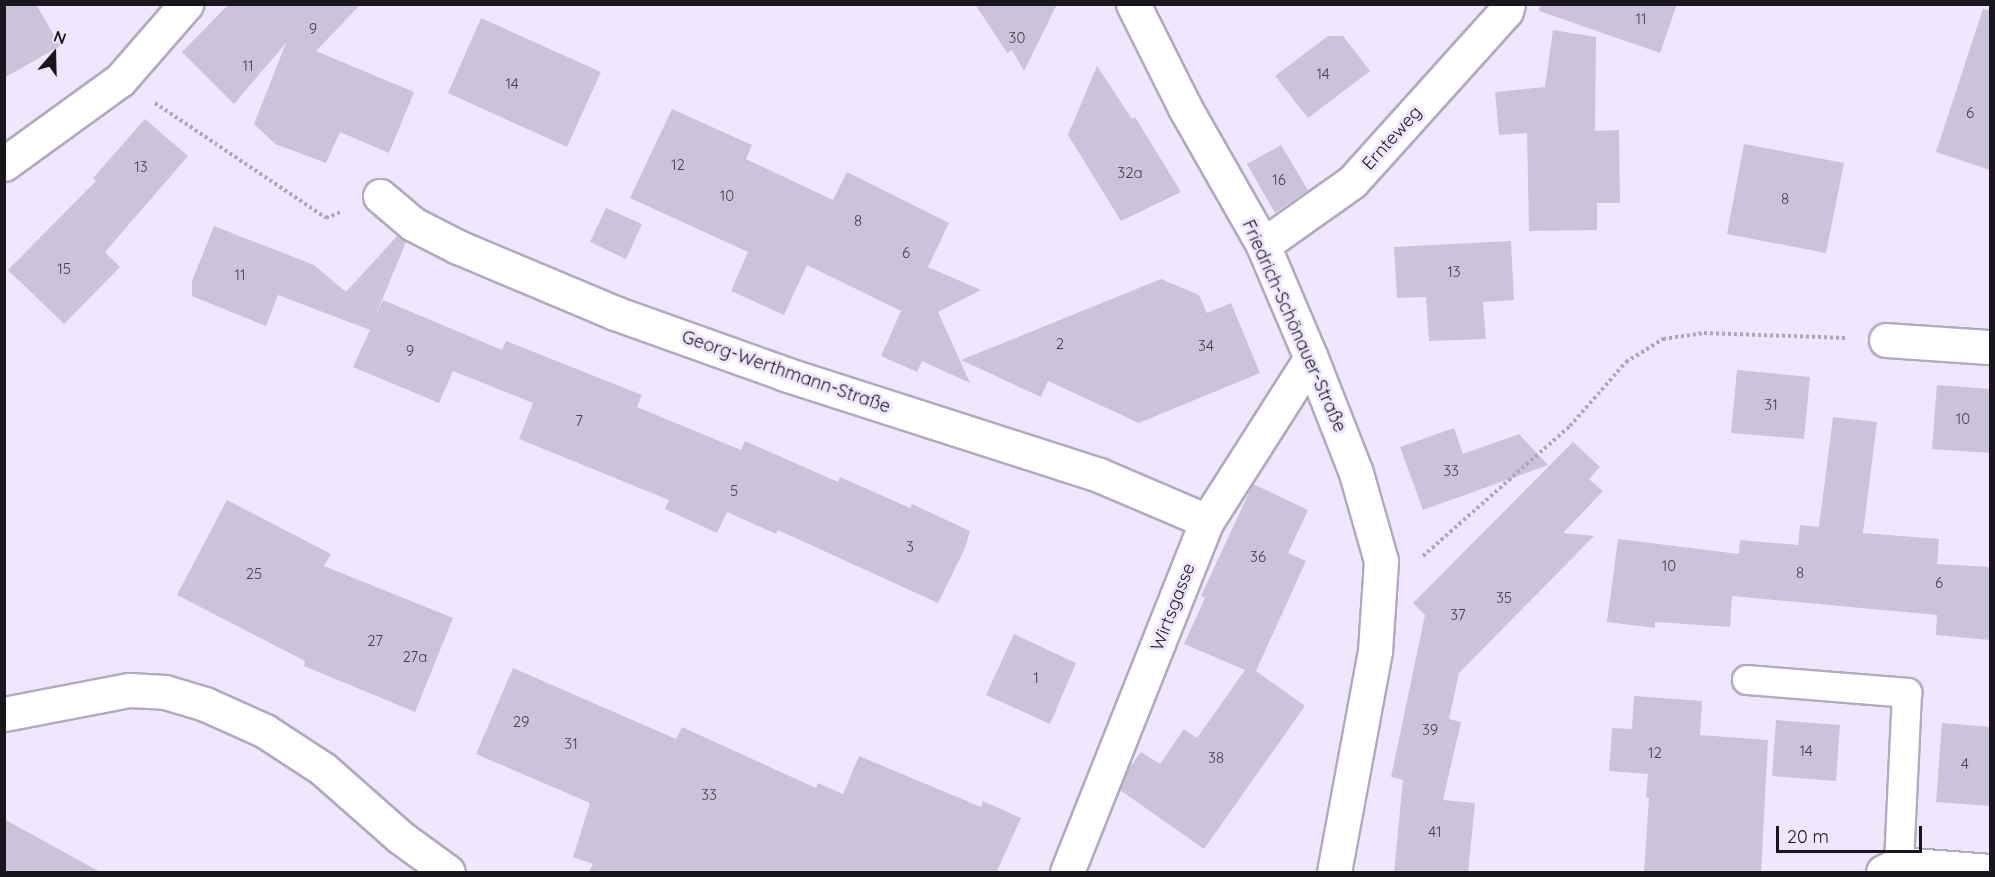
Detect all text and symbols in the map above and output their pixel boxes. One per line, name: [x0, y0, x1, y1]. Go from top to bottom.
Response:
house number: 11: [1635, 10, 1647, 28]
house number: 9: [309, 20, 317, 38]
north arrow: [24, 24, 84, 84]
text: N: [51, 26, 69, 48]
house number: 30: [1009, 29, 1025, 47]
house number: 11: [242, 57, 254, 75]
house number: 14: [1316, 65, 1330, 83]
house number: 14: [505, 75, 519, 93]
street label: Ernteweg: [1358, 102, 1426, 174]
house number: 6: [1966, 104, 1974, 122]
house number: 12: [671, 156, 685, 174]
house number: 13: [134, 158, 148, 176]
house number: 32a: [1117, 164, 1143, 182]
house number: 16: [1272, 171, 1286, 189]
house number: 10: [720, 187, 734, 205]
house number: 8: [1781, 190, 1789, 208]
house number: 8: [854, 212, 862, 230]
street label: Friedrich-Schönauer-Straße: [1237, 216, 1351, 436]
house number: 6: [902, 244, 910, 262]
house number: 15: [57, 260, 71, 278]
house number: 13: [1447, 263, 1461, 281]
house number: 11: [234, 266, 246, 284]
street label: Georg-Werthmann-Straße: [679, 326, 893, 418]
house number: 2: [1056, 335, 1064, 353]
house number: 34: [1198, 337, 1214, 355]
house number: 9: [406, 342, 414, 360]
house number: 31: [1764, 396, 1778, 414]
house number: 10: [1956, 410, 1970, 428]
house number: 7: [575, 412, 583, 430]
house number: 33: [1443, 462, 1459, 480]
house number: 5: [730, 482, 738, 500]
house number: 3: [906, 538, 914, 556]
house number: 36: [1250, 548, 1266, 566]
house number: 10: [1662, 557, 1676, 575]
street label: Wirtsgasse: [1146, 560, 1200, 654]
house number: 8: [1796, 564, 1804, 582]
house number: 25: [246, 565, 262, 583]
house number: 6: [1935, 574, 1943, 592]
house number: 35: [1496, 589, 1512, 607]
house number: 37: [1450, 606, 1466, 624]
house number: 27: [367, 632, 383, 650]
house number: 27a: [403, 648, 427, 666]
house number: 1: [1033, 669, 1039, 687]
house number: 29: [513, 713, 529, 731]
house number: 39: [1422, 721, 1438, 739]
house number: 31: [564, 735, 578, 753]
house number: 14: [1799, 742, 1813, 760]
house number: 12: [1648, 744, 1662, 762]
house number: 38: [1208, 749, 1224, 767]
house number: 4: [1961, 755, 1969, 773]
house number: 33: [701, 786, 717, 804]
scale bar: [1779, 814, 1924, 852]
house number: 41: [1428, 823, 1442, 841]
text: 20 m: [1787, 825, 1829, 848]

